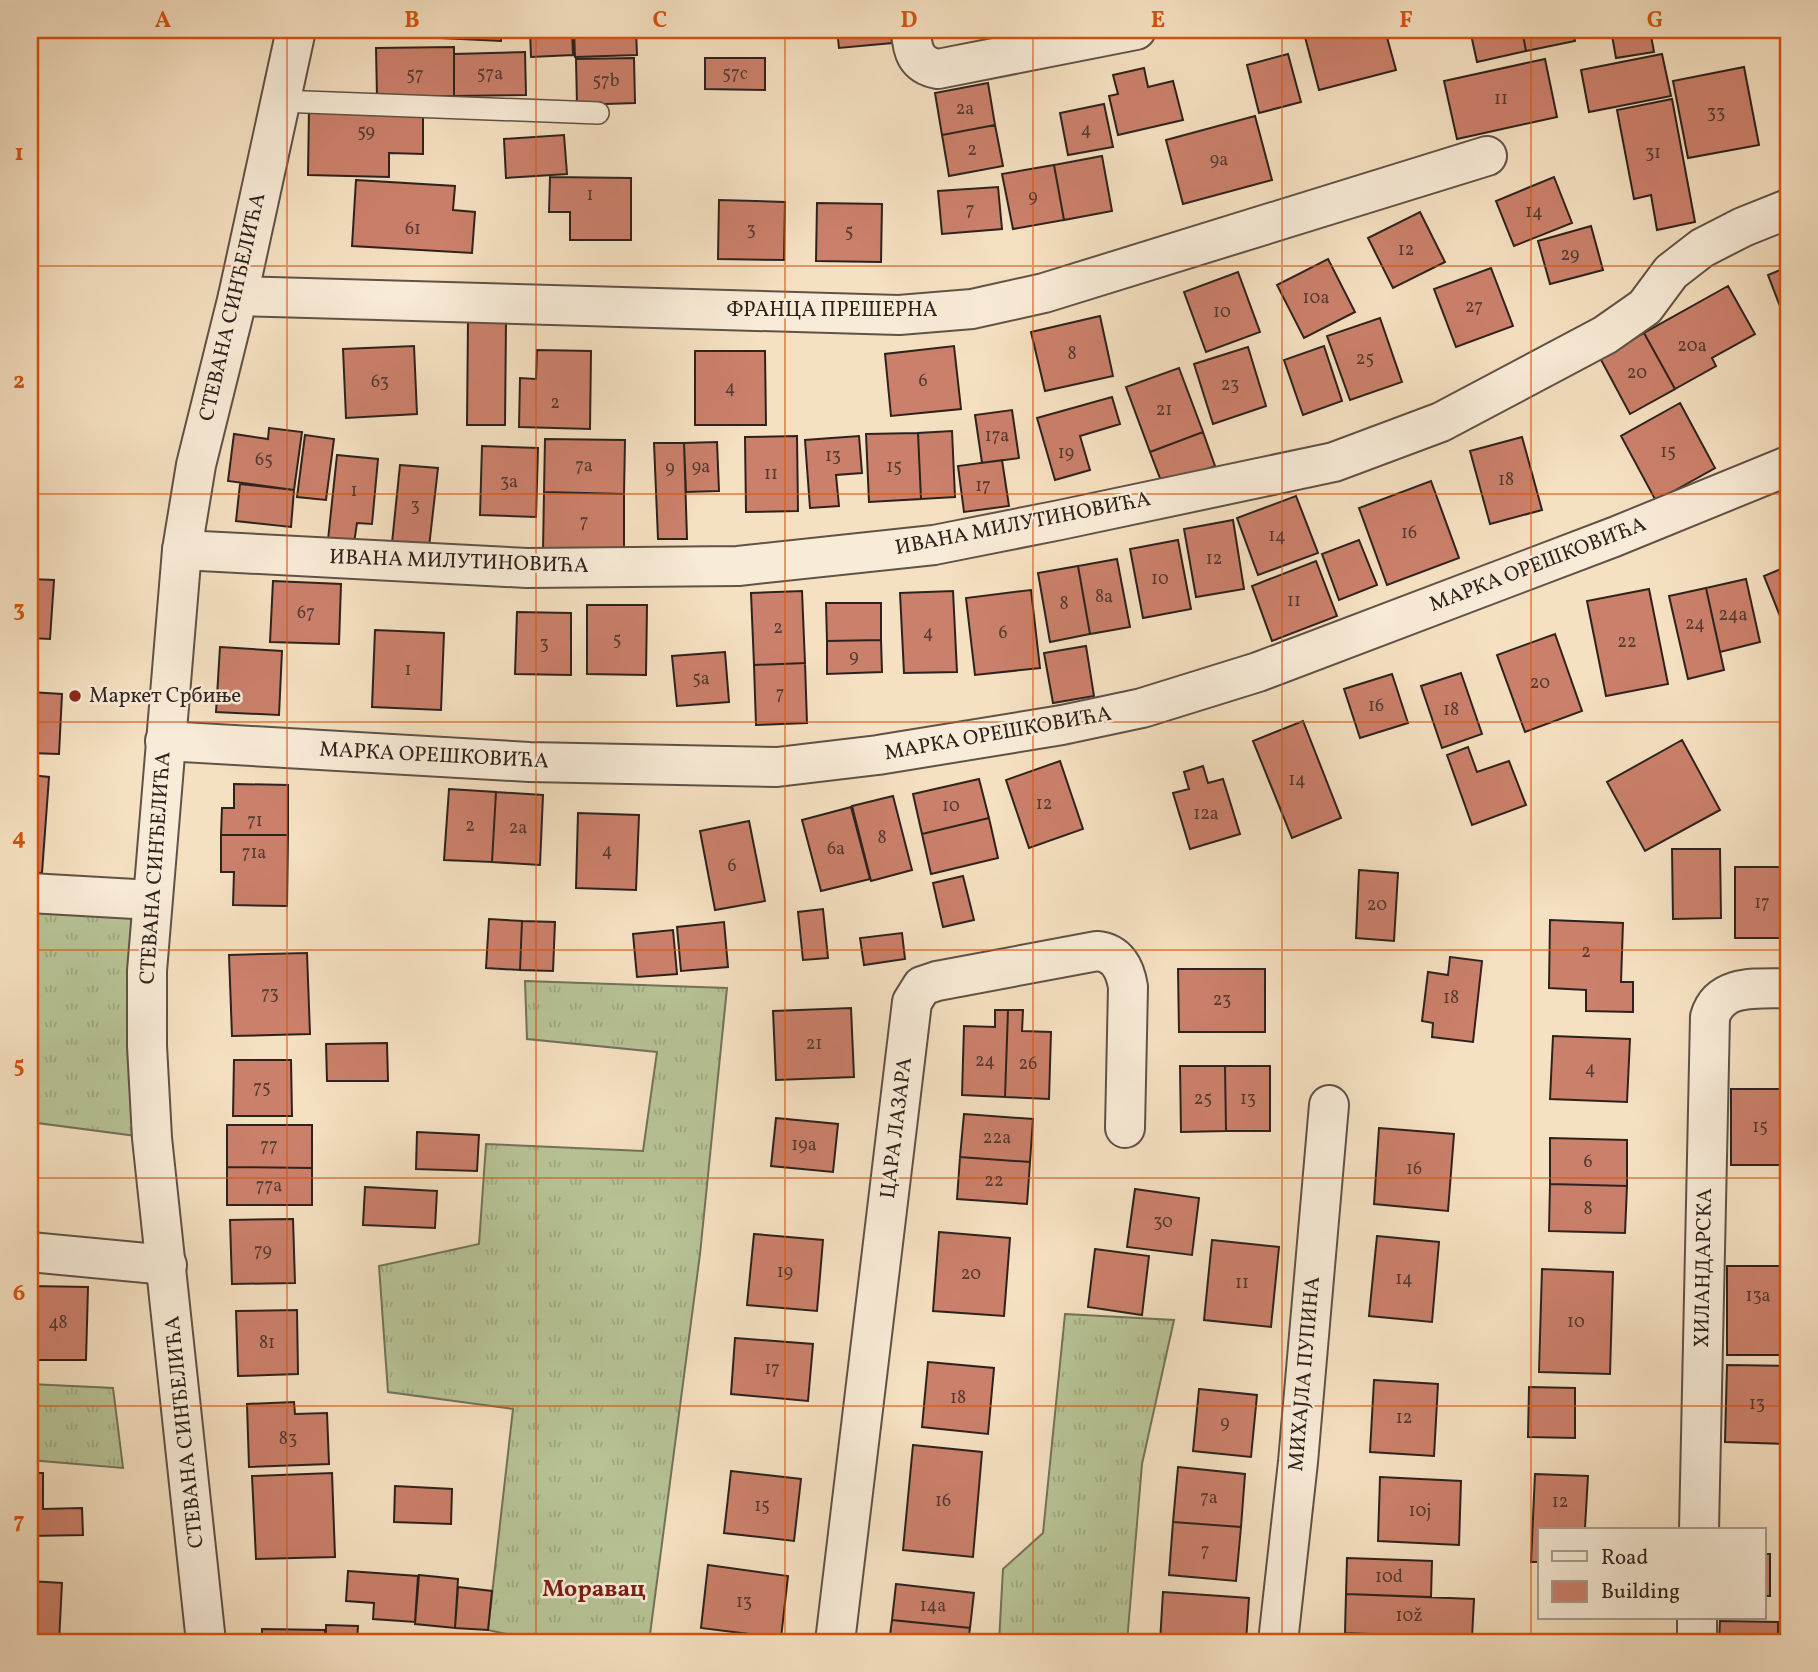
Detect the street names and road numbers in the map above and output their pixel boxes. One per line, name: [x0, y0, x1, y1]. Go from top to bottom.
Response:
street label: СТЕВАНА СИНЂЕЛИЋА: [193, 190, 273, 424]
street label: ФРАНЦА ПРЕШЕРНА: [726, 296, 938, 325]
street label: ИВАНА МИЛУТИНОВИЋА: [893, 485, 1153, 563]
street label: МАРКА ОРЕШКОВИЋА: [1425, 510, 1651, 620]
street label: ИВАНА МИЛУТИНОВИЋА: [329, 543, 589, 581]
street label: МАРКА ОРЕШКОВИЋА: [882, 700, 1114, 768]
street label: МАРКА ОРЕШКОВИЋА: [318, 736, 550, 777]
street label: СТЕВАНА СИНЂЕЛИЋА: [133, 750, 179, 985]
street label: ЦАРА ЛАЗАРА: [874, 1055, 920, 1200]
street label: ХИЛАНДАРСКА: [1688, 1188, 1720, 1348]
street label: МИХАЈЛА ПУПИНА: [1282, 1275, 1328, 1473]
street label: СТЕВАНА СИНЂЕЛИЋА: [158, 1314, 212, 1550]

